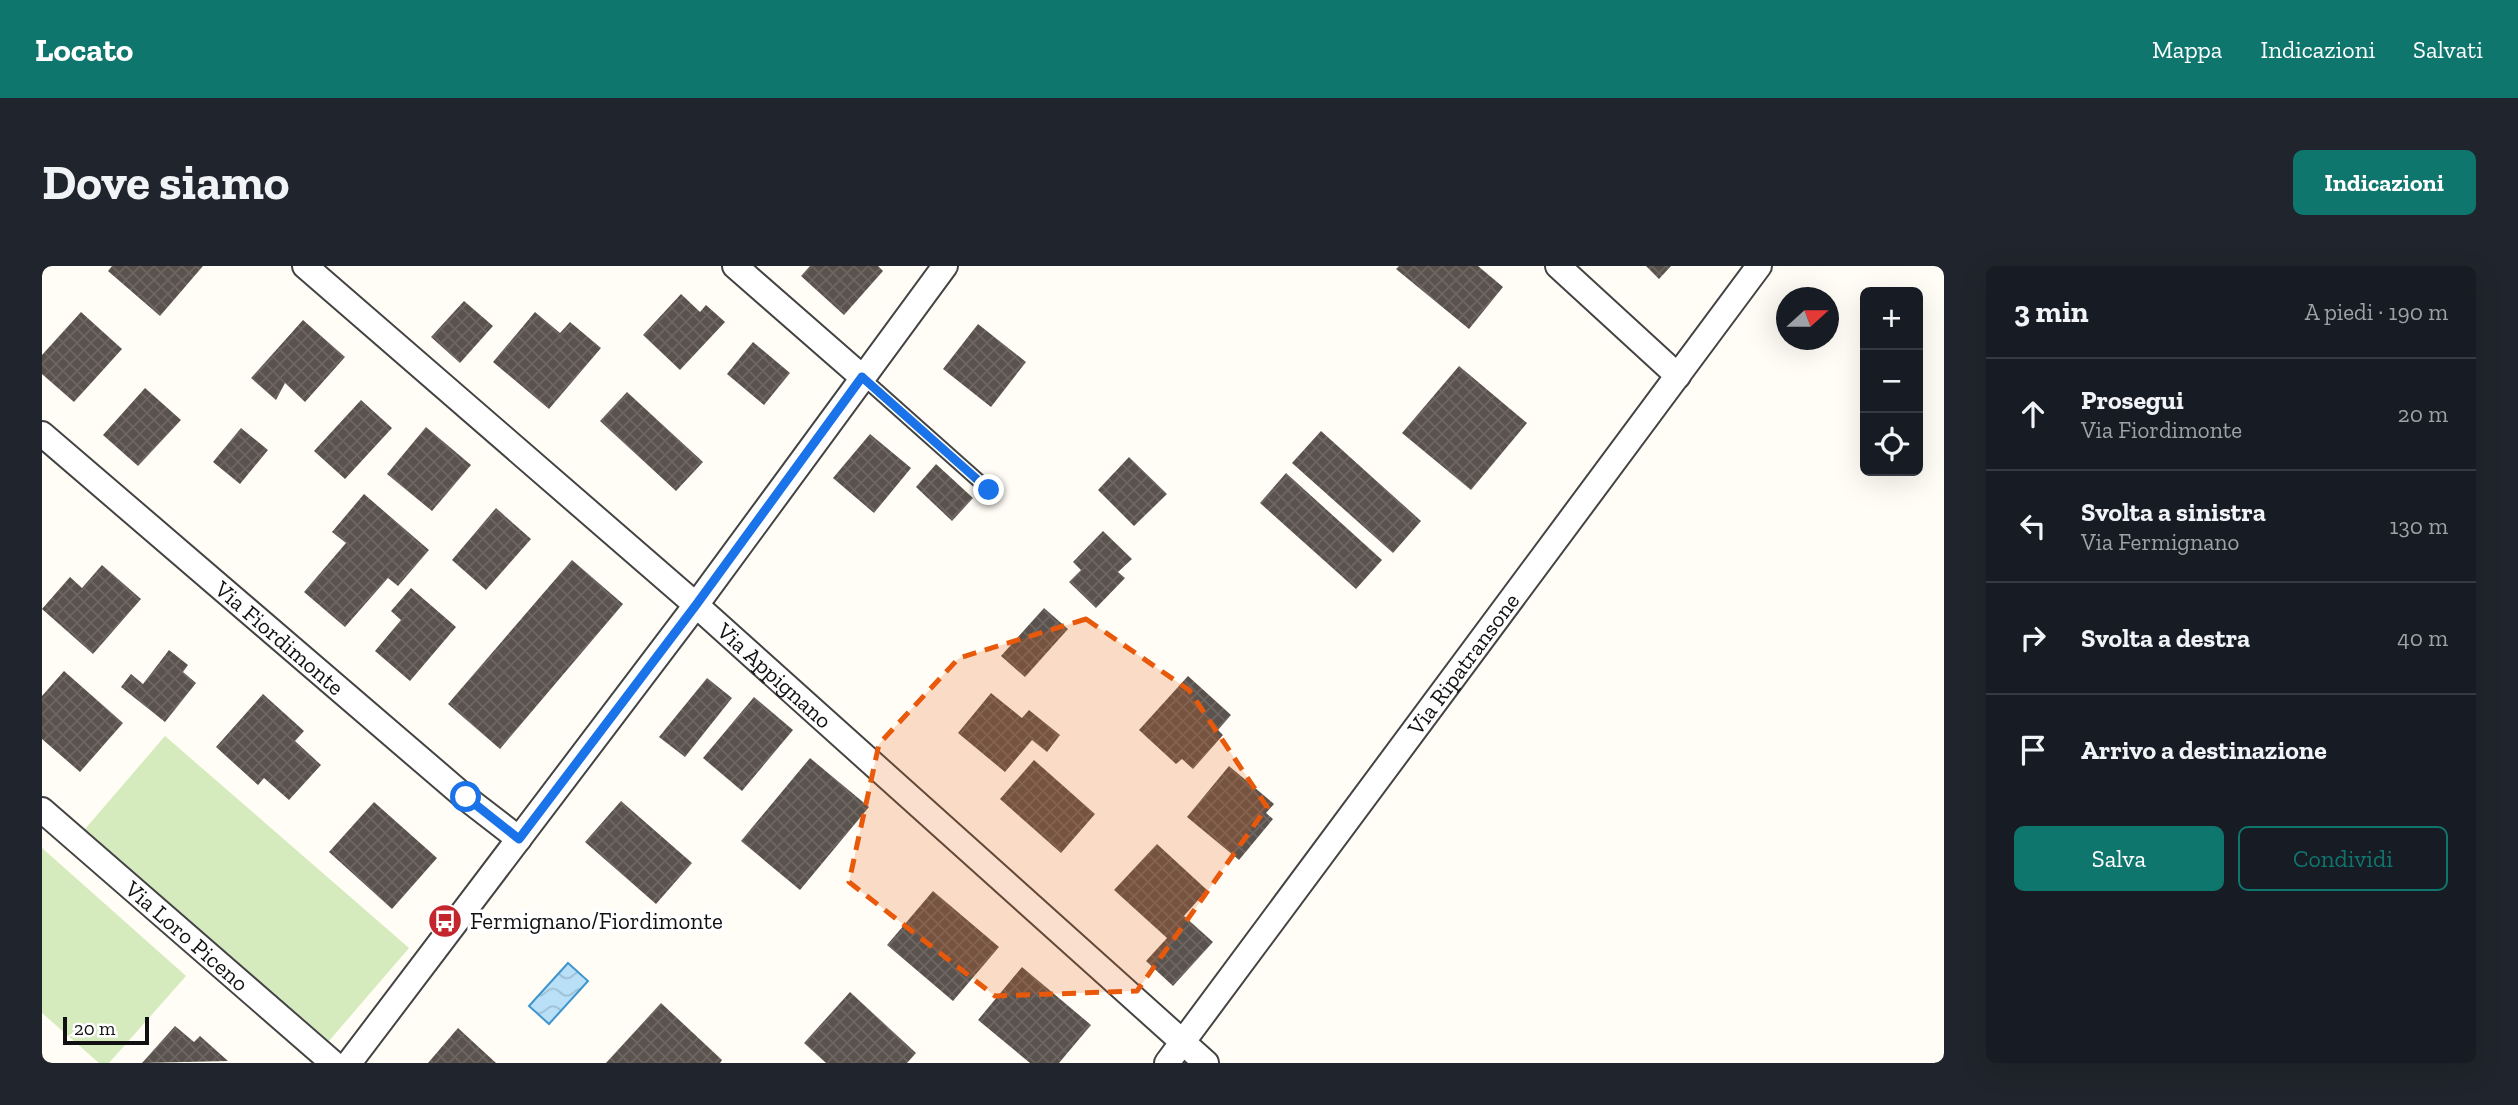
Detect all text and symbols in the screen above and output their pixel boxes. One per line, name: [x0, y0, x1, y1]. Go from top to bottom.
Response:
text: Locato: [35, 30, 133, 69]
text: Mappa: [2152, 35, 2222, 64]
text: Indicazioni: [2260, 35, 2375, 64]
text: Salvati: [2413, 35, 2483, 64]
button: Indicazioni: [2293, 150, 2476, 215]
text: Dove siamo: [42, 153, 290, 212]
north arrow: [1776, 287, 1839, 350]
map controls: [1860, 287, 1923, 476]
button: +: [1860, 287, 1923, 350]
text: 3 min: [2014, 294, 2089, 330]
text: A piedi · 190 m: [2305, 298, 2448, 326]
button: −: [1860, 350, 1923, 413]
text: Prosegui: [2081, 384, 2184, 416]
icon: ahead: [2014, 395, 2052, 433]
text: 20 m: [2398, 400, 2448, 428]
button: locate: [1860, 413, 1923, 476]
text: Via Fiordimonte: [2081, 416, 2242, 444]
route end: [973, 474, 1004, 505]
text: Svolta a sinistra: [2081, 496, 2266, 528]
icon: left: [2014, 507, 2052, 545]
text: 130 m: [2390, 512, 2448, 540]
text: Via Fermignano: [2081, 528, 2239, 556]
street label: Via Fiordimonte: [208, 574, 350, 701]
street label: Via Ripatransone: [1401, 587, 1525, 741]
street label: Via Appignano: [710, 616, 838, 734]
icon: right: [2014, 619, 2052, 657]
text: Svolta a destra: [2081, 622, 2250, 654]
text: 40 m: [2397, 624, 2448, 652]
icon: arrive: [2014, 731, 2052, 769]
text: Arrivo a destinazione: [2081, 734, 2327, 766]
route start: [450, 781, 481, 812]
button: Salva: [2014, 826, 2224, 891]
button: Condividi: [2238, 826, 2448, 891]
street label: Via Loro Piceno: [119, 874, 254, 997]
bus stop icon: Fermignano/Fiordimonte: [426, 902, 464, 940]
place label: Fermignano/Fiordimonte: [470, 907, 723, 935]
scale bar: [63, 1014, 149, 1046]
text: 20 m: [74, 1017, 115, 1040]

